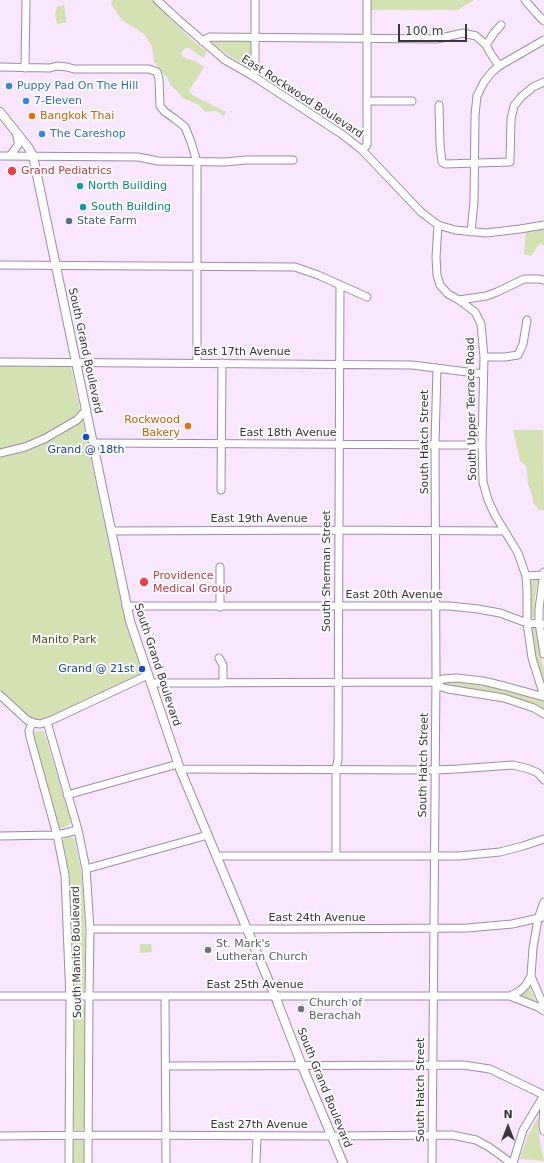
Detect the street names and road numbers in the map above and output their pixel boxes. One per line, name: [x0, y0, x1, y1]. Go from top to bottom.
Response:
street label: East Rockwood Boulevard: [239, 53, 365, 141]
street label: South Grand Boulevard: [65, 287, 105, 415]
street label: South Upper Terrace Road: [464, 337, 480, 481]
street label: East 17th Avenue: [194, 345, 290, 359]
street label: South Hatch Street: [418, 390, 432, 494]
street label: East 18th Avenue: [240, 426, 336, 440]
street label: South Sherman Street: [320, 510, 334, 632]
street label: East 19th Avenue: [211, 512, 307, 526]
street label: East 20th Avenue: [346, 588, 442, 602]
street label: South Grand Boulevard: [131, 602, 183, 728]
street label: South Hatch Street: [416, 713, 432, 817]
street label: South Manito Boulevard: [69, 886, 85, 1018]
street label: East 24th Avenue: [269, 911, 365, 925]
street label: East 25th Avenue: [207, 978, 303, 992]
street label: South Grand Boulevard: [294, 1026, 354, 1150]
street label: South Hatch Street: [414, 1038, 428, 1142]
street label: East 27th Avenue: [211, 1118, 307, 1132]

